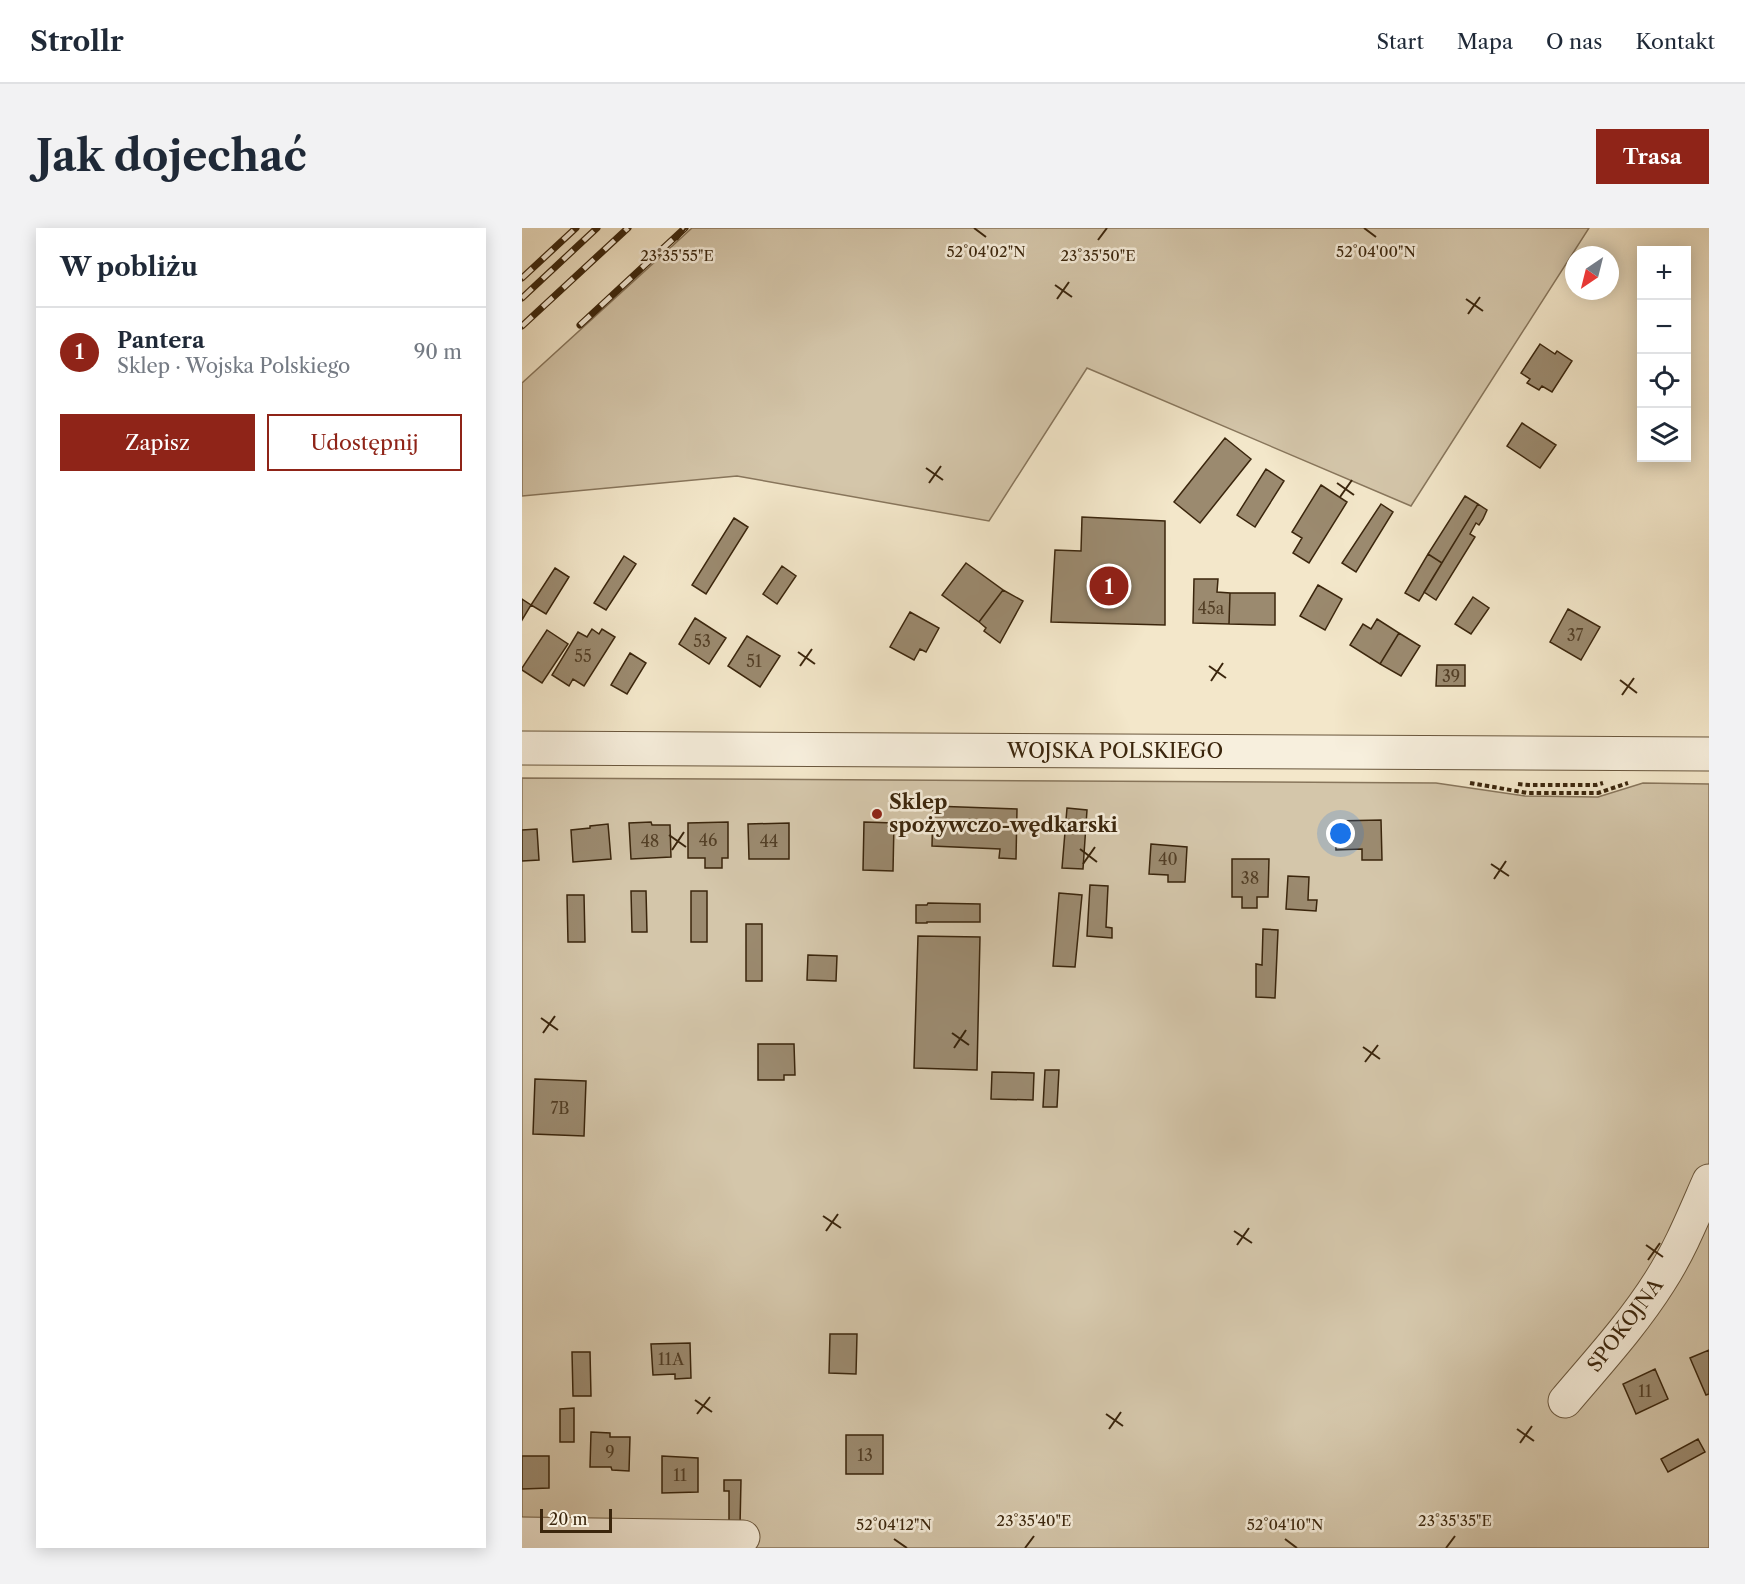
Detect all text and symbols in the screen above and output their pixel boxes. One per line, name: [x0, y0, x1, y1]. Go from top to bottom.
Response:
text: Strollr: [30, 24, 124, 58]
text: Start: [1376, 29, 1424, 54]
text: Mapa: [1457, 29, 1513, 54]
text: O nas: [1546, 29, 1602, 54]
text: Kontakt: [1635, 29, 1715, 54]
button: Trasa: [1596, 129, 1709, 184]
text: Jak dojechać: [36, 130, 307, 182]
text: 52°04'02"N: [946, 242, 1026, 261]
text: 52°04'00"N: [1336, 242, 1416, 261]
text: 23°35'55"E: [640, 246, 714, 265]
text: 23°35'50"E: [1060, 246, 1136, 265]
north arrow: [1565, 246, 1619, 300]
map controls: [1637, 246, 1691, 462]
button: +: [1637, 246, 1691, 300]
text: W pobliżu: [60, 251, 198, 283]
button: −: [1637, 300, 1691, 354]
text: Pantera: [117, 327, 205, 354]
text: 1: [75, 340, 84, 364]
text: 90 m: [414, 340, 462, 364]
text: Sklep · Wojska Polskiego: [117, 354, 350, 378]
button: locate: [1637, 354, 1691, 408]
button: layers: [1637, 408, 1691, 462]
button: Zapisz: [60, 414, 255, 471]
button: Udostępnij: [267, 414, 462, 471]
pin: 1: [1090, 564, 1128, 608]
house number: 45a: [1198, 598, 1225, 618]
house number: 37: [1567, 625, 1583, 645]
house number: 53: [693, 631, 711, 651]
house number: 55: [574, 646, 592, 666]
house number: 51: [746, 651, 762, 671]
house number: 39: [1442, 666, 1460, 686]
street label: WOJSKA POLSKIEGO: [1006, 739, 1223, 763]
place label: Sklep spożywczo-wędkarski: [889, 790, 1118, 837]
marker: Sklep spożywczo-wędkarski: [870, 807, 884, 821]
your location: [1326, 819, 1355, 848]
house number: 46: [699, 830, 717, 850]
house number: 48: [641, 831, 659, 851]
house number: 44: [760, 831, 778, 851]
house number: 40: [1158, 849, 1178, 869]
house number: 38: [1241, 868, 1259, 888]
house number: 7B: [550, 1098, 570, 1118]
street label: SPOKOJNA: [1582, 1272, 1669, 1377]
house number: 11A: [658, 1349, 685, 1369]
house number: 11: [1638, 1381, 1652, 1401]
house number: 9: [605, 1442, 615, 1462]
house number: 13: [857, 1445, 873, 1465]
house number: 11: [673, 1465, 687, 1485]
scale bar: [540, 1506, 612, 1534]
text: 20 m: [549, 1509, 588, 1529]
text: 23°35'40"E: [997, 1511, 1071, 1530]
text: 23°35'35"E: [1418, 1511, 1492, 1530]
text: 52°04'12"N: [856, 1515, 932, 1534]
text: 52°04'10"N: [1247, 1515, 1323, 1534]

